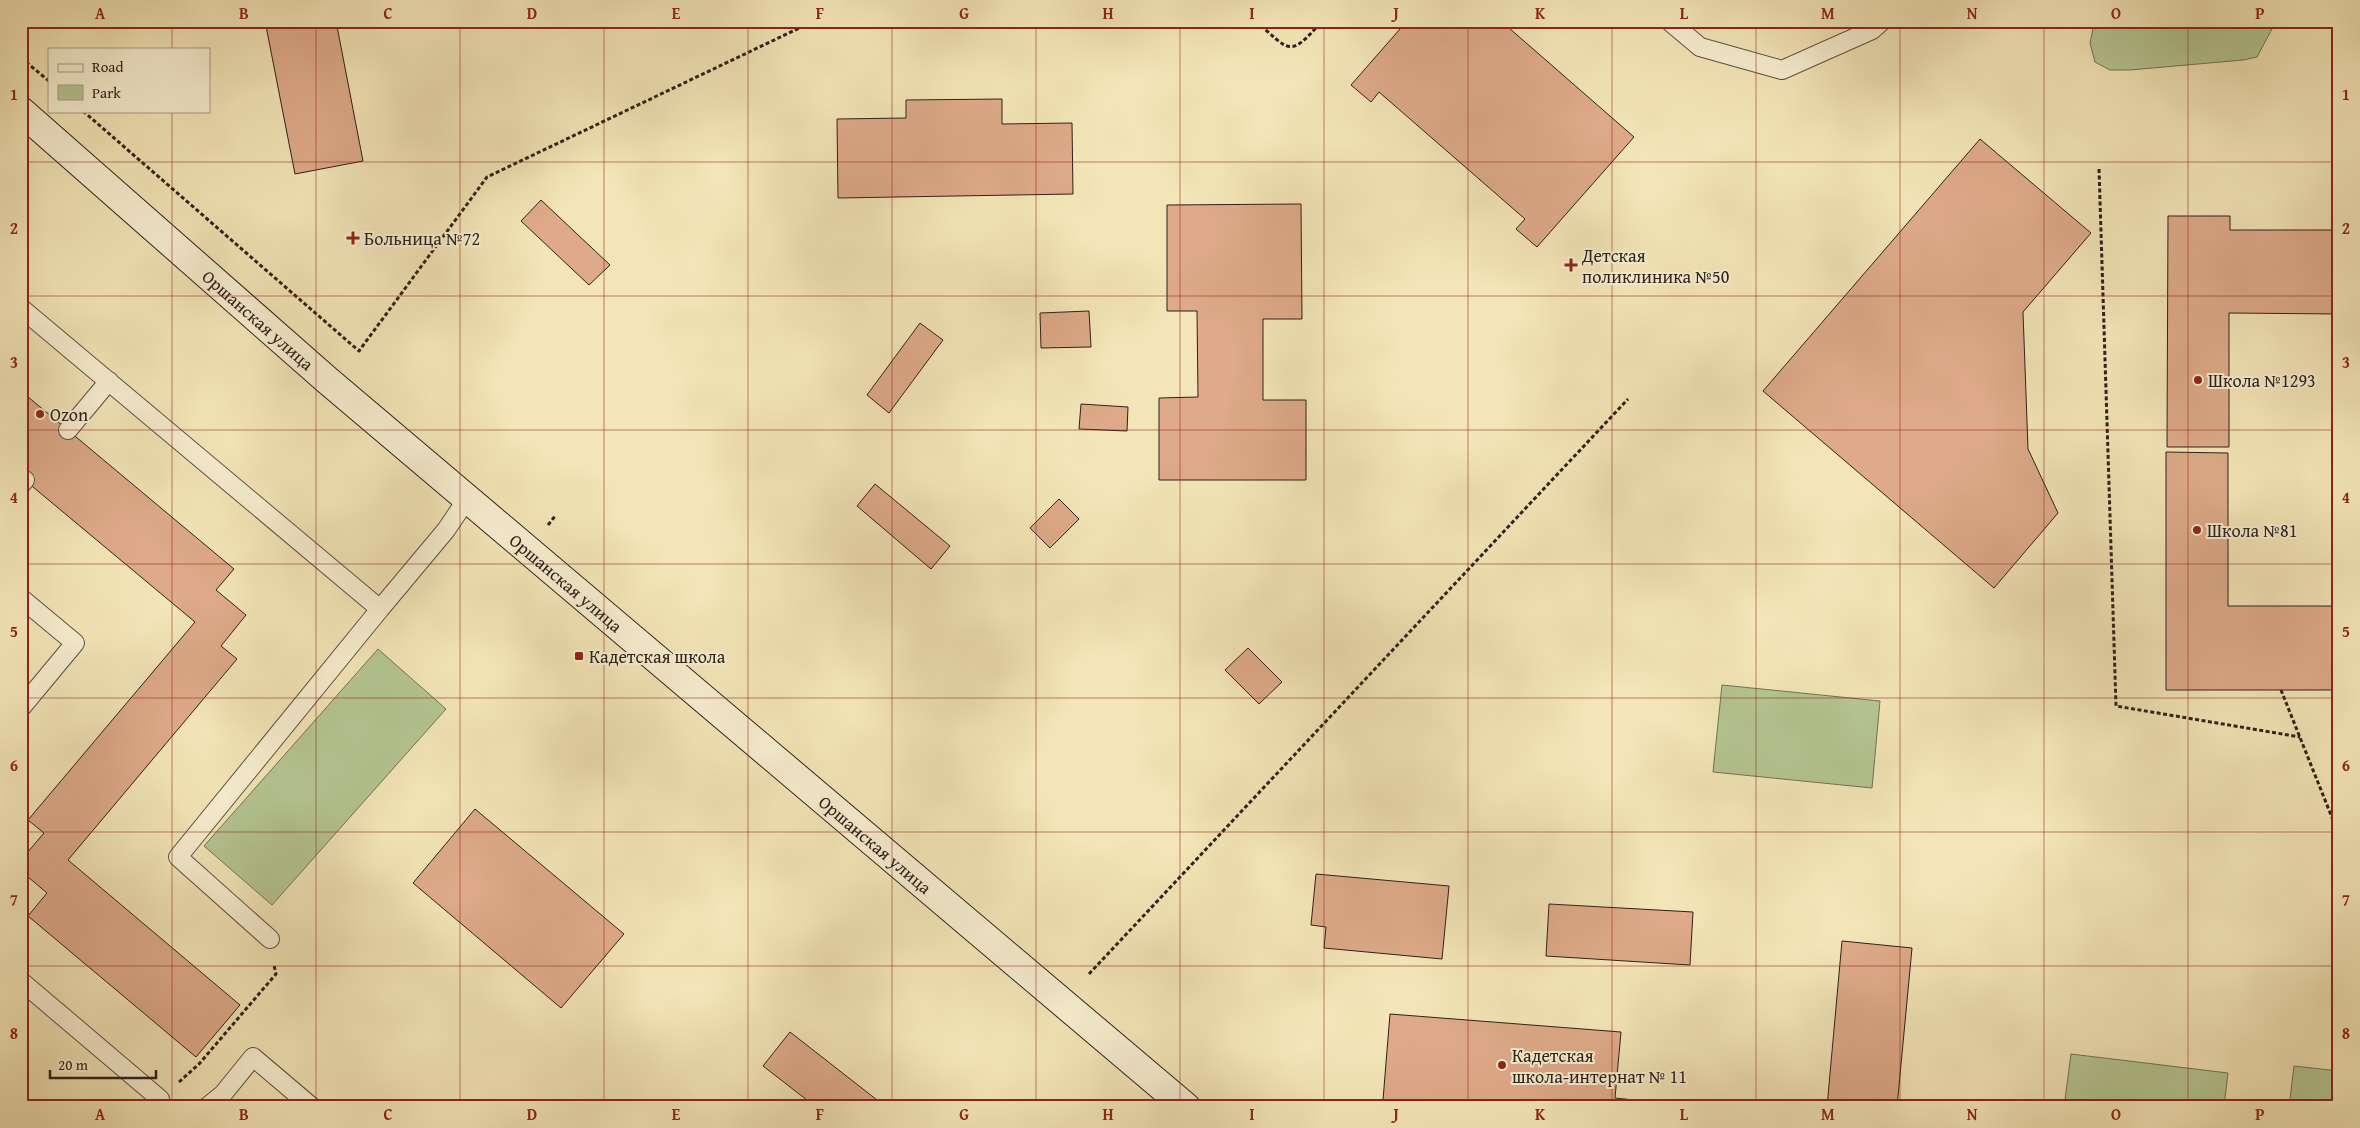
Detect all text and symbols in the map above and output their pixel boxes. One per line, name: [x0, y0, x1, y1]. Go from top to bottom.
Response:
text: A: [95, 1, 106, 25]
text: B: [239, 1, 249, 25]
text: C: [383, 1, 393, 25]
text: D: [527, 1, 537, 25]
text: E: [672, 1, 681, 25]
text: F: [816, 1, 824, 25]
text: G: [959, 1, 969, 25]
text: H: [1102, 1, 1114, 25]
text: I: [1249, 1, 1255, 25]
text: J: [1390, 1, 1399, 25]
text: K: [1535, 1, 1546, 25]
text: L: [1680, 1, 1689, 25]
text: M: [1821, 1, 1835, 25]
text: N: [1967, 1, 1978, 25]
text: O: [2111, 1, 2121, 25]
text: P: [2255, 1, 2265, 25]
legend: [48, 48, 210, 112]
text: Road: [92, 56, 123, 77]
text: 1: [10, 82, 18, 106]
text: Park: [92, 82, 121, 103]
text: 1: [2342, 82, 2350, 106]
text: 2: [10, 216, 18, 240]
text: 2: [2342, 216, 2350, 240]
place label: Больница №72: [364, 225, 480, 252]
marker: Больница №72: [346, 231, 360, 245]
place label: Детская поликлиника №50: [1581, 242, 1730, 290]
marker: Детская поликлиника №50: [1564, 258, 1578, 272]
street label: Оршанская улица: [196, 263, 321, 377]
text: 3: [10, 350, 18, 374]
text: 3: [2342, 350, 2350, 374]
place label: Школа №1293: [2208, 367, 2316, 394]
marker: Школа №1293: [2192, 374, 2204, 386]
place label: Ozon: [50, 401, 88, 428]
marker: Ozon: [34, 408, 46, 420]
text: 4: [10, 485, 18, 509]
text: 4: [2342, 485, 2350, 509]
place label: Школа №81: [2207, 517, 2297, 544]
marker: Школа №81: [2191, 524, 2203, 536]
street label: Оршанская улица: [504, 527, 629, 639]
text: 5: [10, 619, 18, 643]
text: 5: [2342, 619, 2350, 643]
place label: Кадетская школа: [589, 643, 726, 670]
marker: Кадетская школа: [573, 650, 585, 662]
text: 6: [10, 753, 18, 777]
text: 6: [2342, 753, 2350, 777]
street label: Оршанская улица: [813, 788, 938, 900]
text: 7: [10, 887, 18, 911]
text: 7: [2342, 887, 2350, 911]
text: 8: [10, 1021, 18, 1045]
text: 8: [2342, 1021, 2350, 1045]
place label: Кадетская школа-интернат № 11: [1512, 1042, 1687, 1090]
scale bar: [50, 1048, 156, 1080]
text: 20 m: [58, 1054, 89, 1075]
marker: Кадетская школа-интернат № 11: [1496, 1059, 1508, 1071]
text: A: [95, 1102, 106, 1126]
text: B: [239, 1102, 249, 1126]
text: C: [383, 1102, 393, 1126]
text: D: [527, 1102, 537, 1126]
text: E: [672, 1102, 681, 1126]
text: F: [816, 1102, 824, 1126]
text: G: [959, 1102, 969, 1126]
text: H: [1102, 1102, 1114, 1126]
text: I: [1249, 1102, 1255, 1126]
text: J: [1390, 1102, 1399, 1126]
text: K: [1535, 1102, 1546, 1126]
text: L: [1680, 1102, 1689, 1126]
text: M: [1821, 1102, 1835, 1126]
text: N: [1967, 1102, 1978, 1126]
text: O: [2111, 1102, 2121, 1126]
text: P: [2255, 1102, 2265, 1126]

